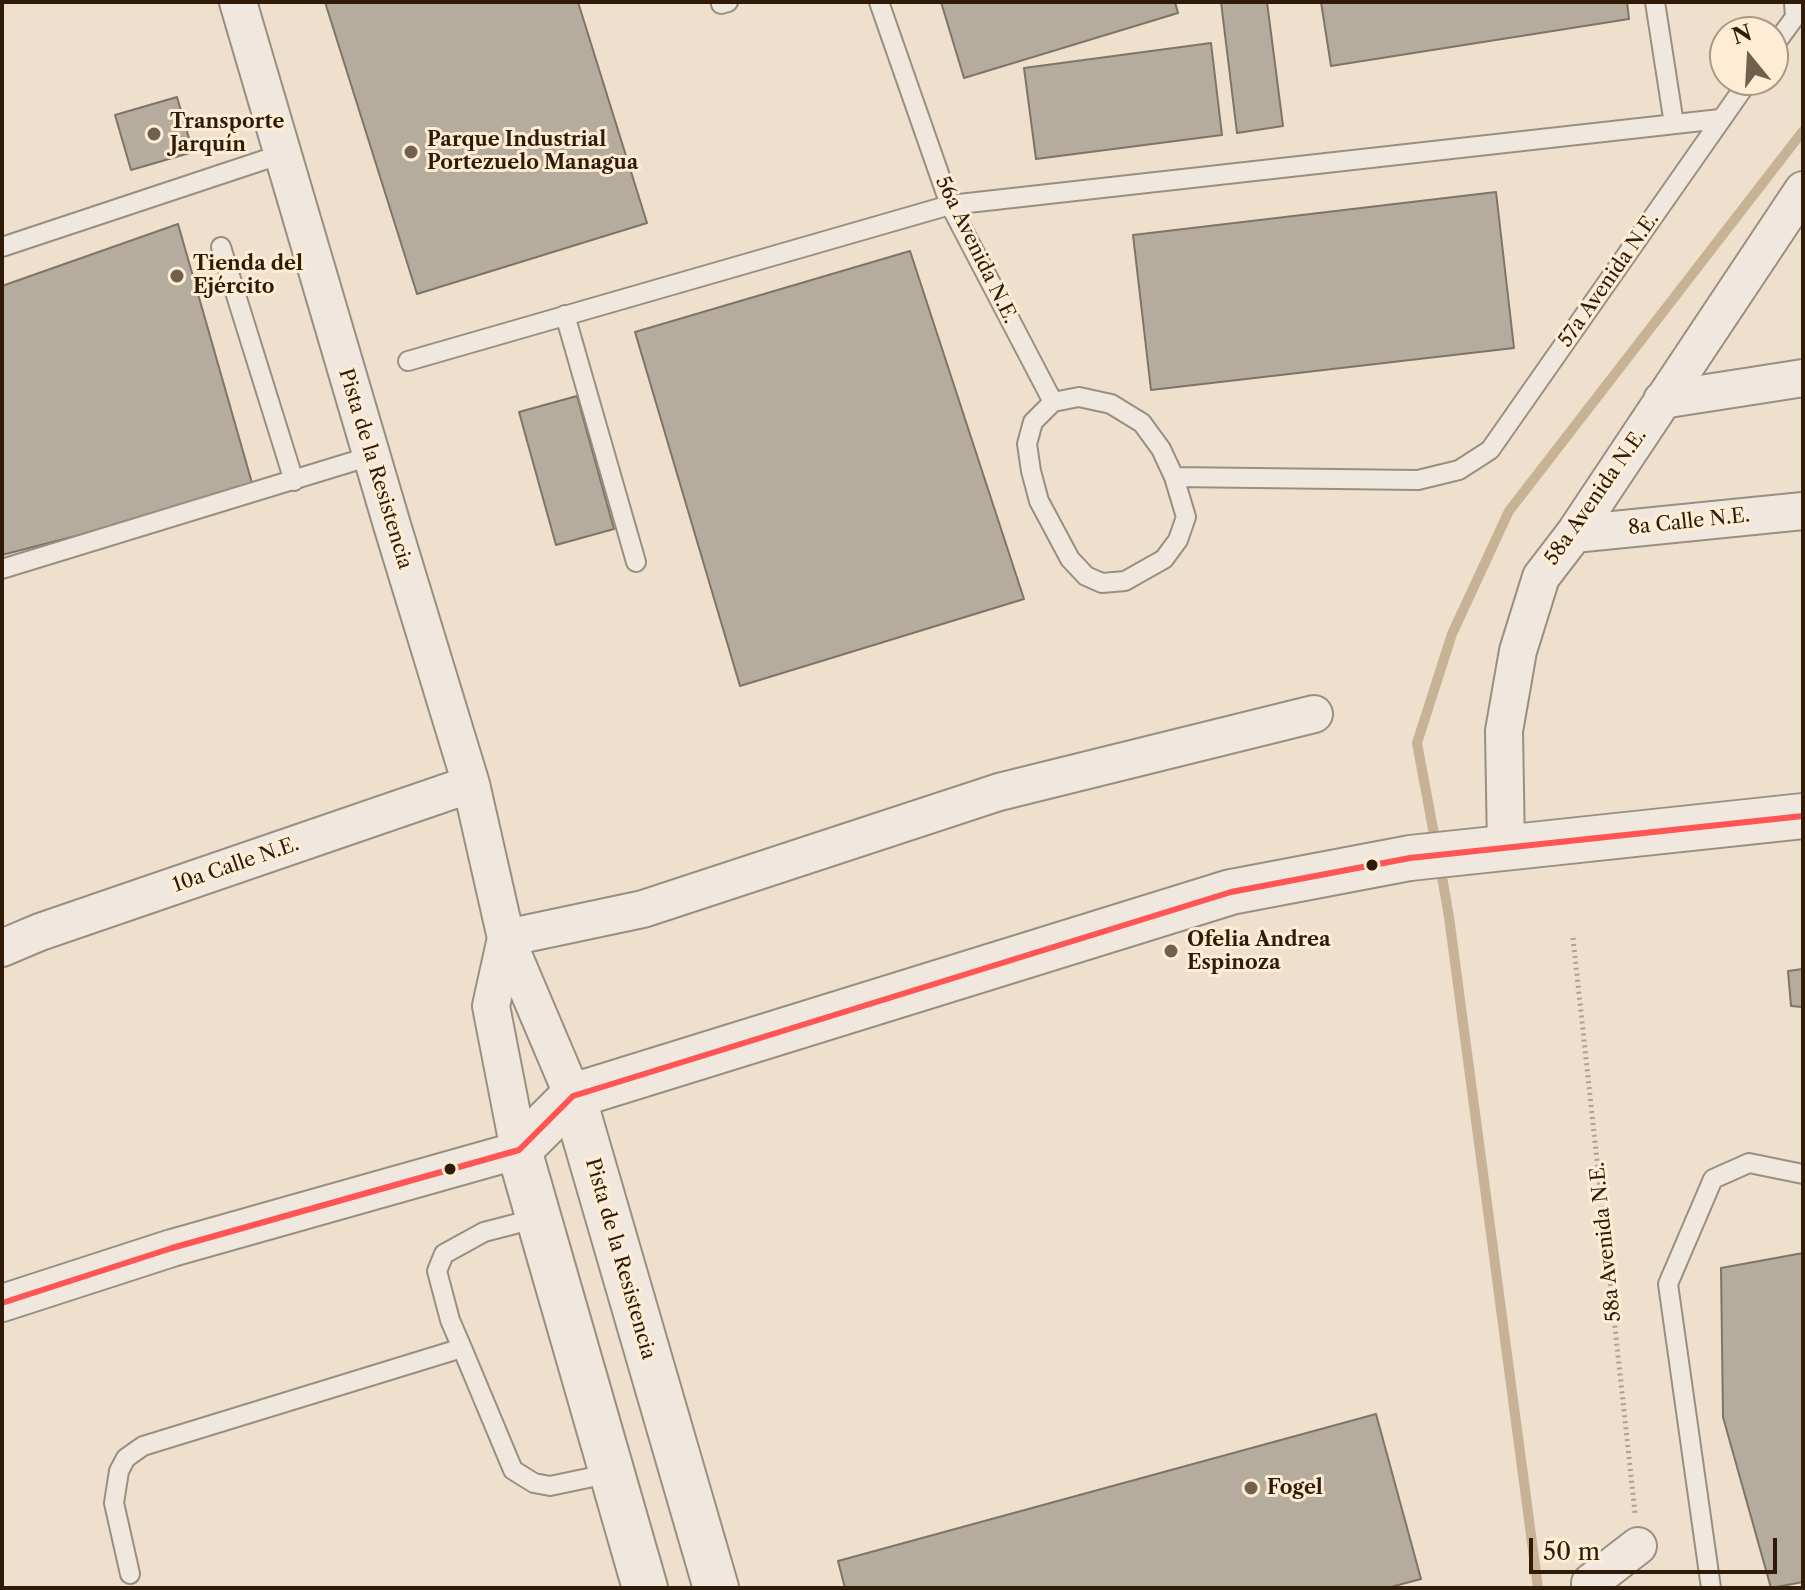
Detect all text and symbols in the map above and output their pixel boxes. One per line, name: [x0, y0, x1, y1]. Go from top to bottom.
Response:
north arrow: [1709, 16, 1789, 96]
text: N: [1729, 19, 1755, 50]
place label: Transporte Jarquín: [170, 110, 284, 157]
marker: Transporte Jarquín: [145, 125, 163, 143]
place label: Parque Industrial Portezuelo Managua: [427, 128, 638, 175]
marker: Parque Industrial Portezuelo Managua: [402, 143, 420, 161]
street label: 56a Avenida N.E.: [930, 173, 1022, 327]
street label: 57a Avenida N.E.: [1554, 208, 1664, 352]
place label: Tienda del Ejército: [193, 252, 303, 299]
marker: Tienda del Ejército: [168, 267, 186, 285]
street label: Pista de la Resistencia: [333, 366, 417, 572]
street label: 58a Avenida N.E.: [1540, 424, 1652, 570]
street label: 8a Calle N.E.: [1627, 504, 1751, 540]
street label: 10a Calle N.E.: [170, 832, 302, 898]
unlabelled marker: [1364, 857, 1380, 873]
place label: Ofelia Andrea Espinoza: [1187, 928, 1331, 975]
marker: Ofelia Andrea Espinoza: [1162, 942, 1180, 960]
street label: Pista de la Resistencia: [580, 1156, 660, 1362]
unlabelled marker: [442, 1161, 458, 1177]
street label: 58a Avenida N.E.: [1586, 1161, 1626, 1323]
place label: Fogel: [1267, 1476, 1323, 1500]
marker: Fogel: [1242, 1479, 1260, 1497]
scale bar: [1533, 1522, 1781, 1572]
text: 50 m: [1543, 1537, 1600, 1566]

